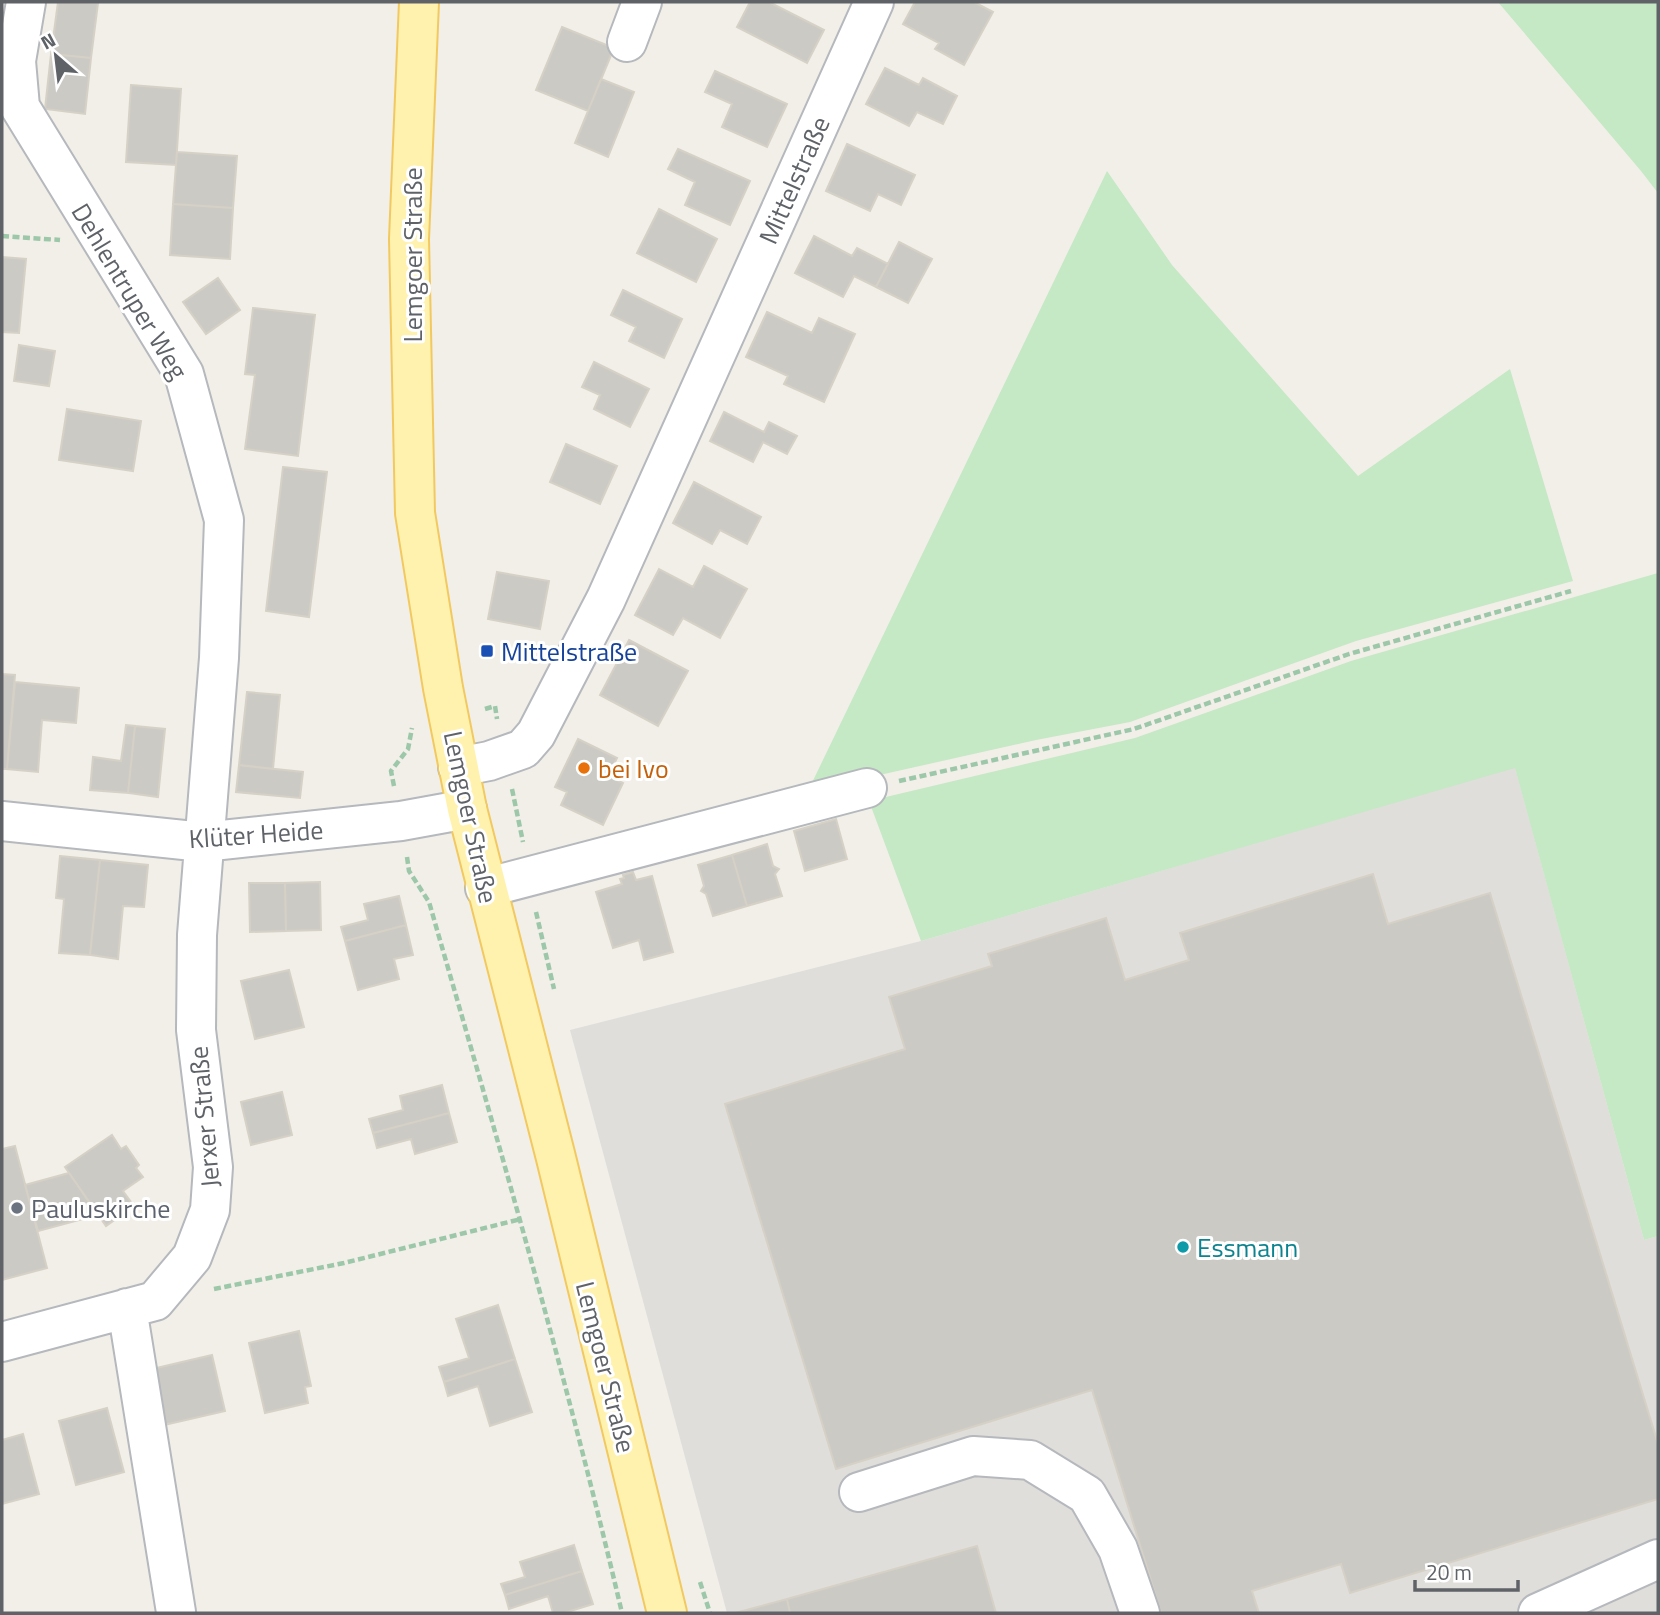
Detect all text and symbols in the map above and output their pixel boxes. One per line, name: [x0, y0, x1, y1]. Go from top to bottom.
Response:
north arrow: [21, 21, 91, 91]
text: N: [35, 25, 60, 56]
street label: Mittelstraße: [748, 110, 840, 250]
street label: Lemgoer Straße: [393, 167, 432, 343]
street label: Dehlentruper Weg: [62, 196, 198, 386]
place label: Mittelstraße: [501, 632, 637, 671]
marker: Mittelstraße: [479, 643, 495, 659]
street label: Lemgoer Straße: [434, 727, 508, 907]
place label: bei Ivo: [598, 749, 669, 788]
marker: bei Ivo: [576, 760, 592, 776]
street label: Klüter Heide: [187, 810, 325, 858]
street label: Jerxer Straße: [178, 1045, 230, 1189]
place label: Pauluskirche: [31, 1189, 170, 1228]
marker: Pauluskirche: [9, 1200, 25, 1216]
place label: Essmann: [1197, 1228, 1298, 1267]
marker: Essmann: [1175, 1239, 1191, 1255]
street label: Lemgoer Straße: [566, 1277, 646, 1457]
scale bar: [1415, 1548, 1518, 1592]
text: 20 m: [1426, 1556, 1472, 1588]

